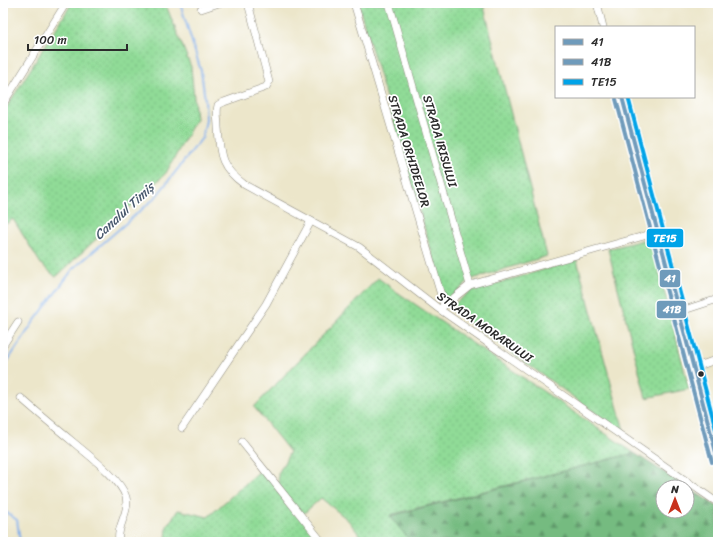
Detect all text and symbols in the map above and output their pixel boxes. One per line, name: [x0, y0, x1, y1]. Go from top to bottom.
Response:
scale bar: [28, 26, 127, 52]
legend: [555, 26, 695, 98]
text: 100 m: [34, 29, 67, 51]
text: 41: [591, 31, 604, 53]
text: 41B: [591, 51, 612, 73]
text: TE15: [591, 71, 617, 93]
street label: STRADA ORHIDEELOR: [381, 92, 437, 210]
street label: STRADA IRISULUI: [416, 92, 464, 191]
water label: Canalul Timiș: [88, 175, 161, 245]
line badge: TE15: [646, 228, 684, 248]
text: TE15: [653, 229, 677, 248]
line badge: 41: [659, 269, 681, 288]
text: 41: [663, 269, 676, 288]
street label: STRADA MORARULUI: [432, 286, 539, 369]
line badge: 41B: [656, 300, 687, 319]
text: 41B: [662, 300, 681, 319]
unlabelled marker: [696, 369, 706, 379]
north arrow: [655, 479, 695, 519]
text: N: [670, 480, 679, 499]

